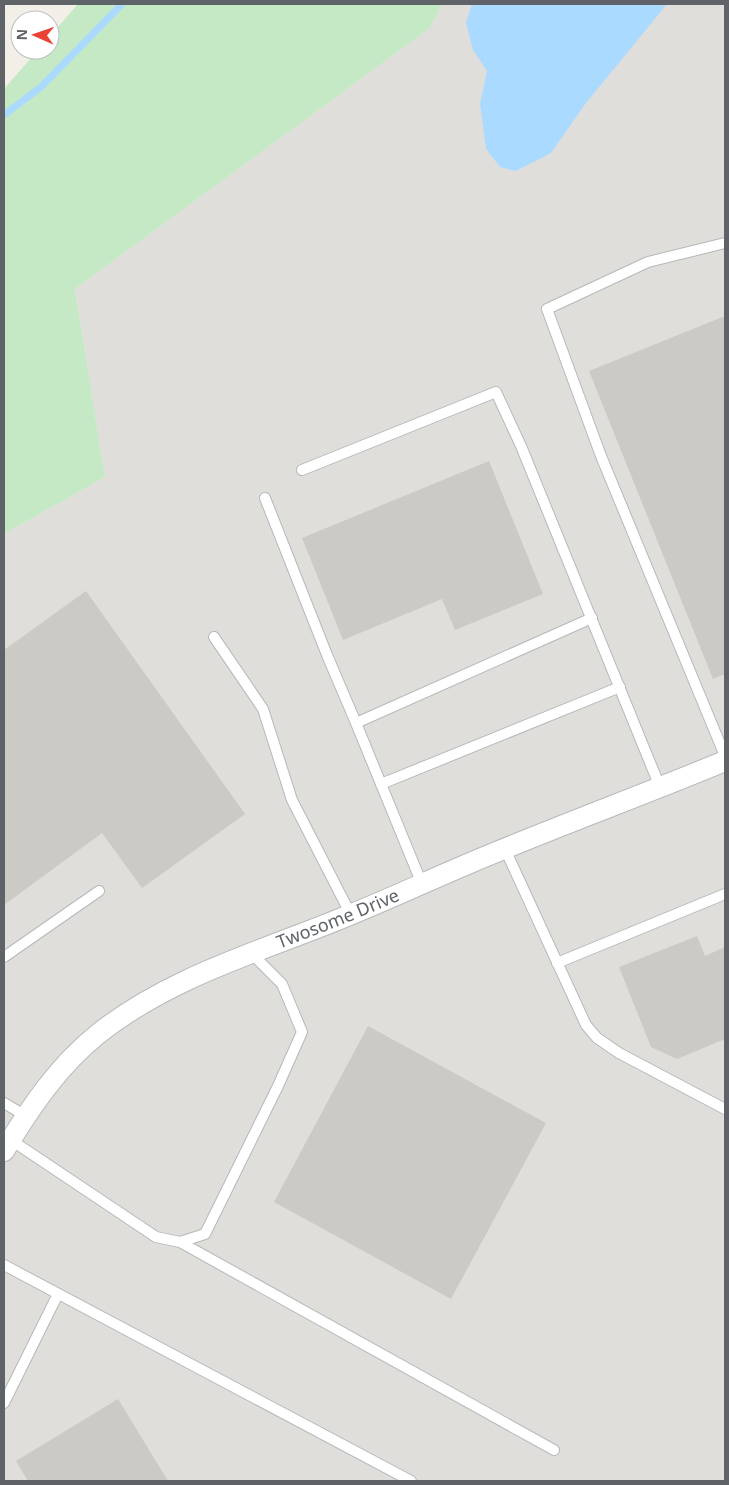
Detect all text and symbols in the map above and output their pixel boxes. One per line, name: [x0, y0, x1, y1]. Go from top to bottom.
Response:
north arrow: [10, 10, 60, 60]
text: N: [12, 29, 31, 41]
street label: Twosome Drive: [273, 882, 403, 953]

